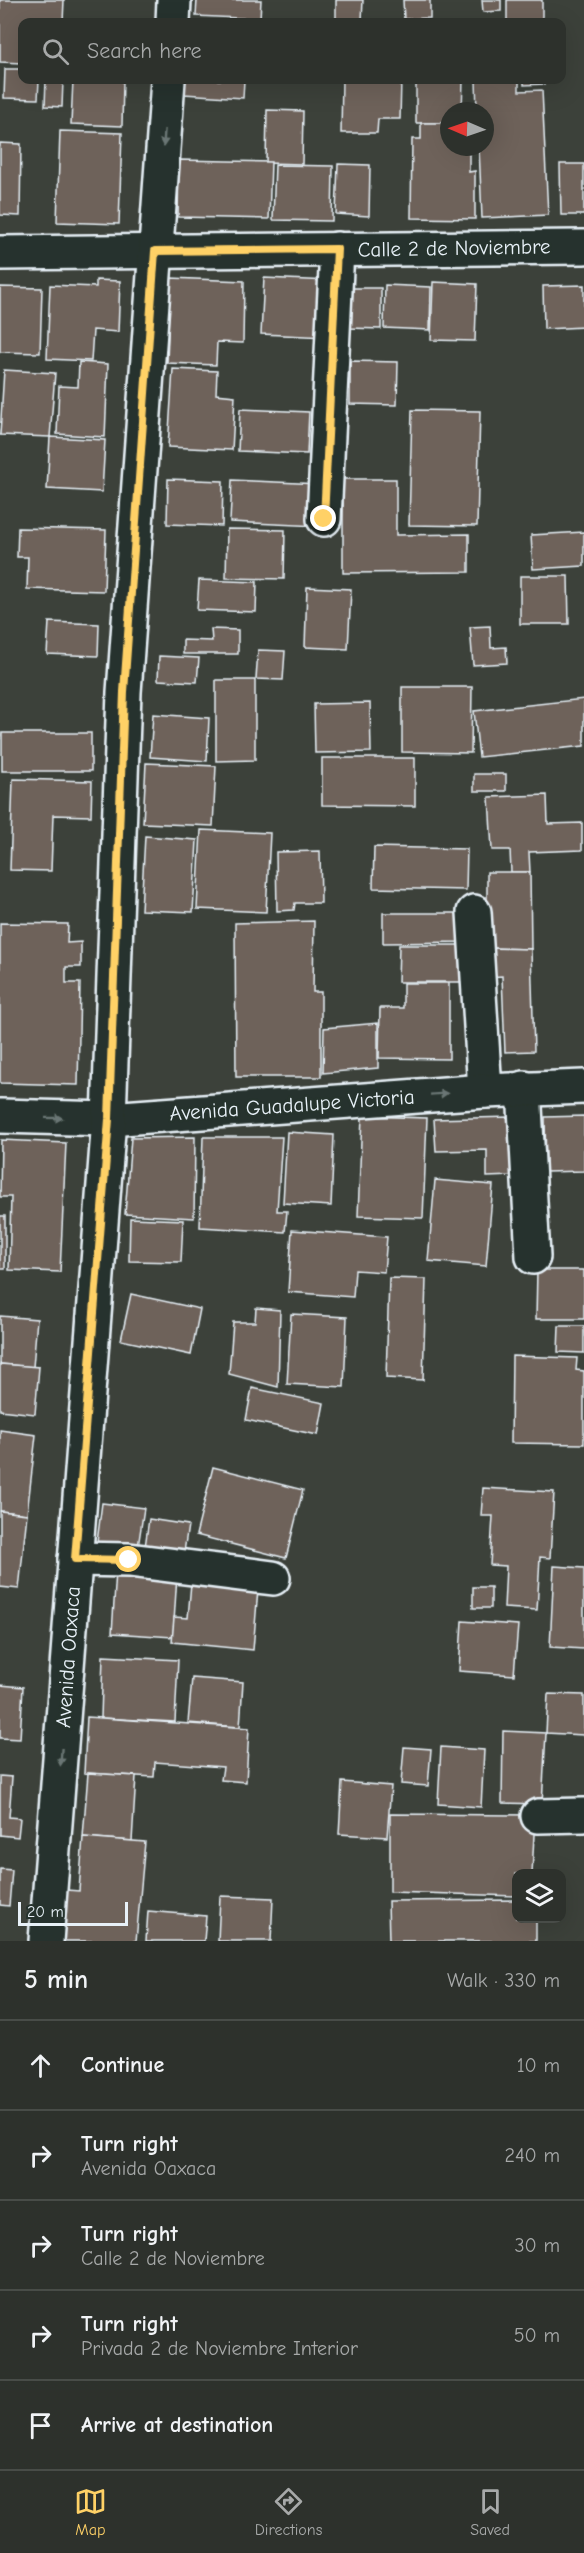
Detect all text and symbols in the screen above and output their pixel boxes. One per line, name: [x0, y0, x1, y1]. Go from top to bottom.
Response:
search box: [18, 18, 566, 84]
icon: search: [39, 35, 72, 68]
text: Search here: [87, 38, 202, 64]
north arrow: [440, 102, 494, 156]
one-way arrow: [159, 128, 169, 147]
street label: Calle 2 de Noviembre: [357, 234, 551, 262]
route end: [310, 505, 336, 531]
street label: Avenida Guadalupe Victoria: [169, 1084, 415, 1126]
one-way arrow: [430, 1089, 449, 1099]
one-way arrow: [45, 1113, 64, 1122]
route start: [115, 1546, 141, 1572]
street label: Avenida Oaxaca: [51, 1585, 85, 1729]
one-way arrow: [56, 1748, 65, 1767]
map controls: [512, 1869, 566, 1923]
button: layers: [512, 1869, 566, 1923]
scale bar: [18, 1899, 128, 1926]
text: 20 m: [27, 1903, 64, 1921]
text: 5 min: [24, 1965, 88, 1995]
text: Walk · 330 m: [447, 1969, 560, 1992]
icon: ahead: [24, 2049, 57, 2082]
text: Continue: [81, 2052, 164, 2078]
text: 10 m: [517, 2054, 560, 2077]
text: Turn right: [81, 2131, 178, 2157]
icon: right: [24, 2139, 57, 2172]
text: 240 m: [505, 2144, 560, 2167]
text: Avenida Oaxaca: [81, 2157, 216, 2180]
text: Turn right: [81, 2221, 178, 2247]
icon: right: [24, 2229, 57, 2262]
text: 30 m: [514, 2234, 560, 2257]
text: Calle 2 de Noviembre: [81, 2247, 265, 2270]
text: Turn right: [81, 2311, 178, 2337]
icon: right: [24, 2319, 57, 2352]
text: 50 m: [514, 2324, 560, 2347]
text: Privada 2 de Noviembre Interior: [81, 2337, 358, 2360]
icon: arrive: [24, 2409, 57, 2442]
text: Arrive at destination: [81, 2412, 273, 2438]
tab: Map: [74, 2485, 107, 2539]
tab: Directions: [255, 2485, 322, 2539]
tab: Saved: [470, 2485, 510, 2539]

